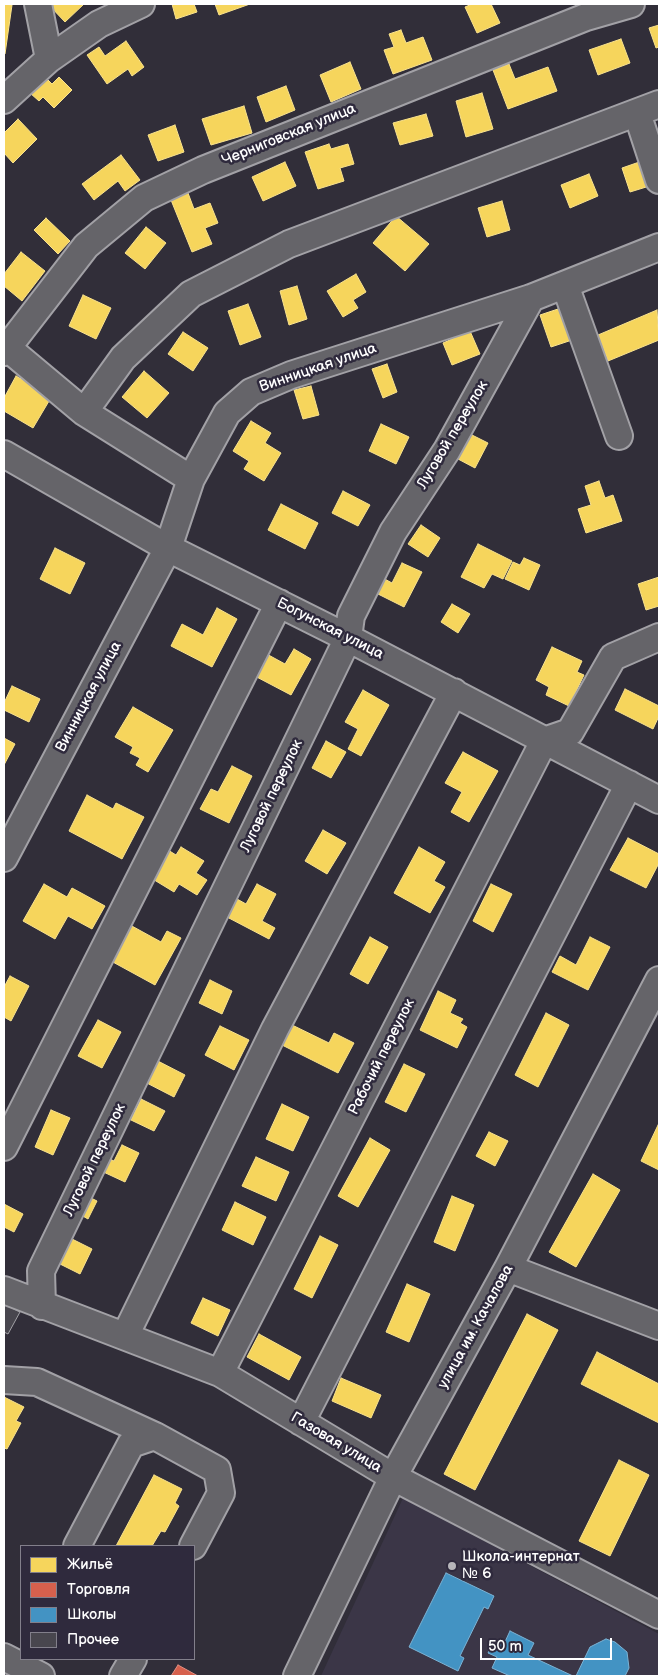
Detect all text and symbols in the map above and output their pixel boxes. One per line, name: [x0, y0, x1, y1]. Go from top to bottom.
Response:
street label: Черниговская улица: [219, 100, 359, 170]
street label: Винницкая улица: [257, 340, 379, 396]
street label: Луговой переулок: [414, 378, 492, 492]
street label: Богунская улица: [274, 594, 386, 664]
street label: Винницкая улица: [52, 639, 126, 755]
street label: Луговой переулок: [237, 737, 307, 855]
street label: Рабочий переулок: [345, 996, 419, 1118]
street label: Луговой переулок: [60, 1101, 130, 1219]
street label: улица им. Качалова: [434, 1262, 518, 1392]
street label: Газовая улица: [287, 1409, 385, 1477]
legend: [20, 1545, 195, 1660]
place label: Школа-интернат № 6: [462, 1548, 580, 1583]
text: Жильё: [67, 1555, 113, 1574]
marker: Школа-интернат № 6: [446, 1560, 458, 1572]
text: Торговля: [67, 1580, 130, 1599]
text: Школы: [67, 1605, 116, 1624]
scale bar: [483, 1628, 616, 1660]
text: Прочее: [67, 1630, 119, 1649]
text: 50 m: [488, 1637, 522, 1656]

